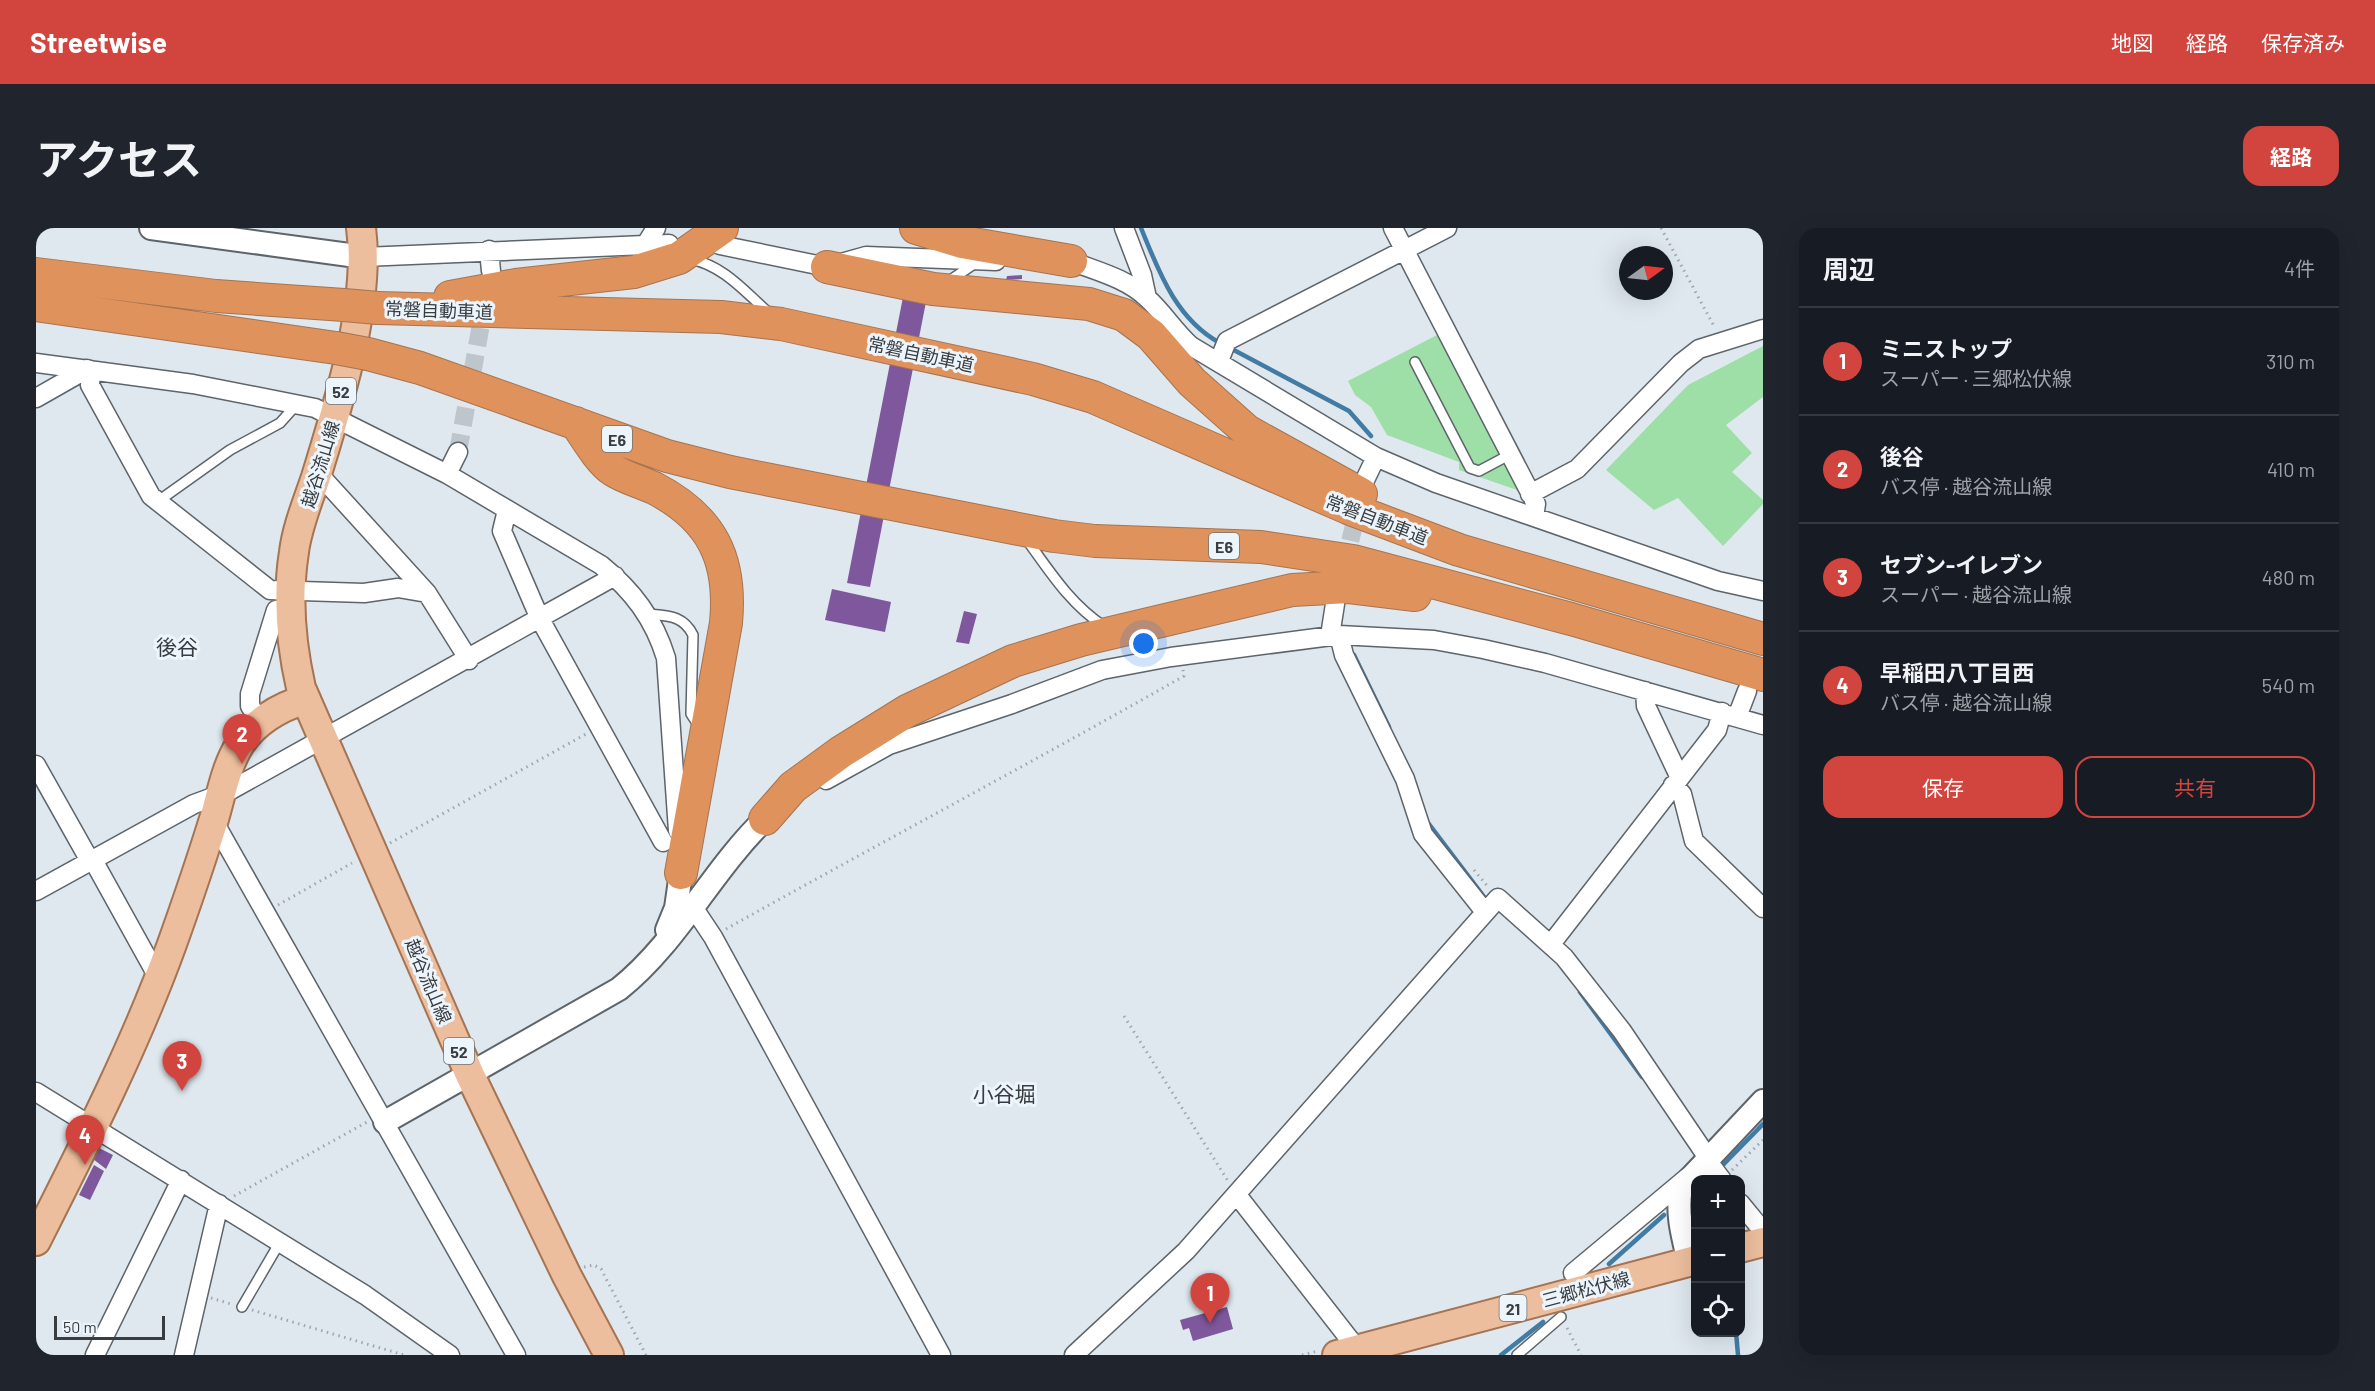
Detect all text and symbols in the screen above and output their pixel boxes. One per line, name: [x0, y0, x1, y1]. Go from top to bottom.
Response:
text: Streetwise: [30, 25, 167, 59]
text: 地図: [2111, 30, 2153, 55]
text: 経路: [2186, 30, 2228, 55]
text: 保存済み: [2261, 30, 2345, 55]
button: 経路: [2243, 126, 2339, 186]
text: アクセス: [36, 133, 202, 183]
north arrow: [1619, 246, 1673, 300]
text: 周辺: [1823, 253, 1875, 284]
text: 4件: [2284, 256, 2315, 280]
street label: 常磐自動車道: [385, 297, 493, 323]
street label: 常磐自動車道: [866, 332, 976, 376]
text: ミニストップ: [1880, 335, 2012, 361]
text: 1: [1839, 349, 1846, 373]
text: 310 m: [2266, 349, 2315, 373]
text: スーパー · 三郷松伏線: [1880, 366, 2072, 390]
road number: 52: [326, 378, 356, 404]
street label: 越谷流山線: [296, 418, 344, 510]
road number: E6: [602, 426, 632, 452]
text: 後谷: [1880, 443, 1924, 469]
text: 2: [1837, 457, 1848, 481]
text: 410 m: [2267, 457, 2315, 481]
text: バス停 · 越谷流山線: [1880, 474, 2052, 498]
street label: 常磐自動車道: [1323, 489, 1431, 549]
road number: E6: [1209, 533, 1239, 559]
text: セブン-イレブン: [1880, 551, 2043, 577]
text: 3: [1837, 565, 1848, 589]
text: 480 m: [2262, 565, 2315, 589]
text: スーパー · 越谷流山線: [1880, 582, 2072, 606]
your location: [1129, 629, 1158, 658]
district label: 後谷: [156, 634, 198, 659]
text: 早稲田八丁目西: [1880, 659, 2034, 685]
text: 4: [1836, 673, 1849, 697]
text: 540 m: [2262, 673, 2315, 697]
text: バス停 · 越谷流山線: [1880, 690, 2052, 714]
pin: 2: [222, 714, 262, 764]
button: 保存: [1823, 756, 2063, 818]
button: 共有: [2075, 756, 2315, 818]
street label: 越谷流山線: [401, 935, 457, 1027]
road number: 52: [444, 1038, 474, 1064]
pin: 3: [162, 1042, 202, 1091]
district label: 小谷堀: [973, 1081, 1036, 1106]
pin: 4: [65, 1116, 104, 1165]
map controls: [1691, 1175, 1745, 1337]
button: +: [1691, 1175, 1745, 1229]
button: −: [1691, 1229, 1745, 1283]
street label: 三郷松伏線: [1540, 1267, 1632, 1311]
pin: 1: [1190, 1274, 1230, 1323]
button: locate: [1691, 1283, 1745, 1337]
road number: 21: [1500, 1295, 1526, 1321]
scale bar: [54, 1313, 165, 1340]
text: 50 m: [63, 1317, 97, 1336]

